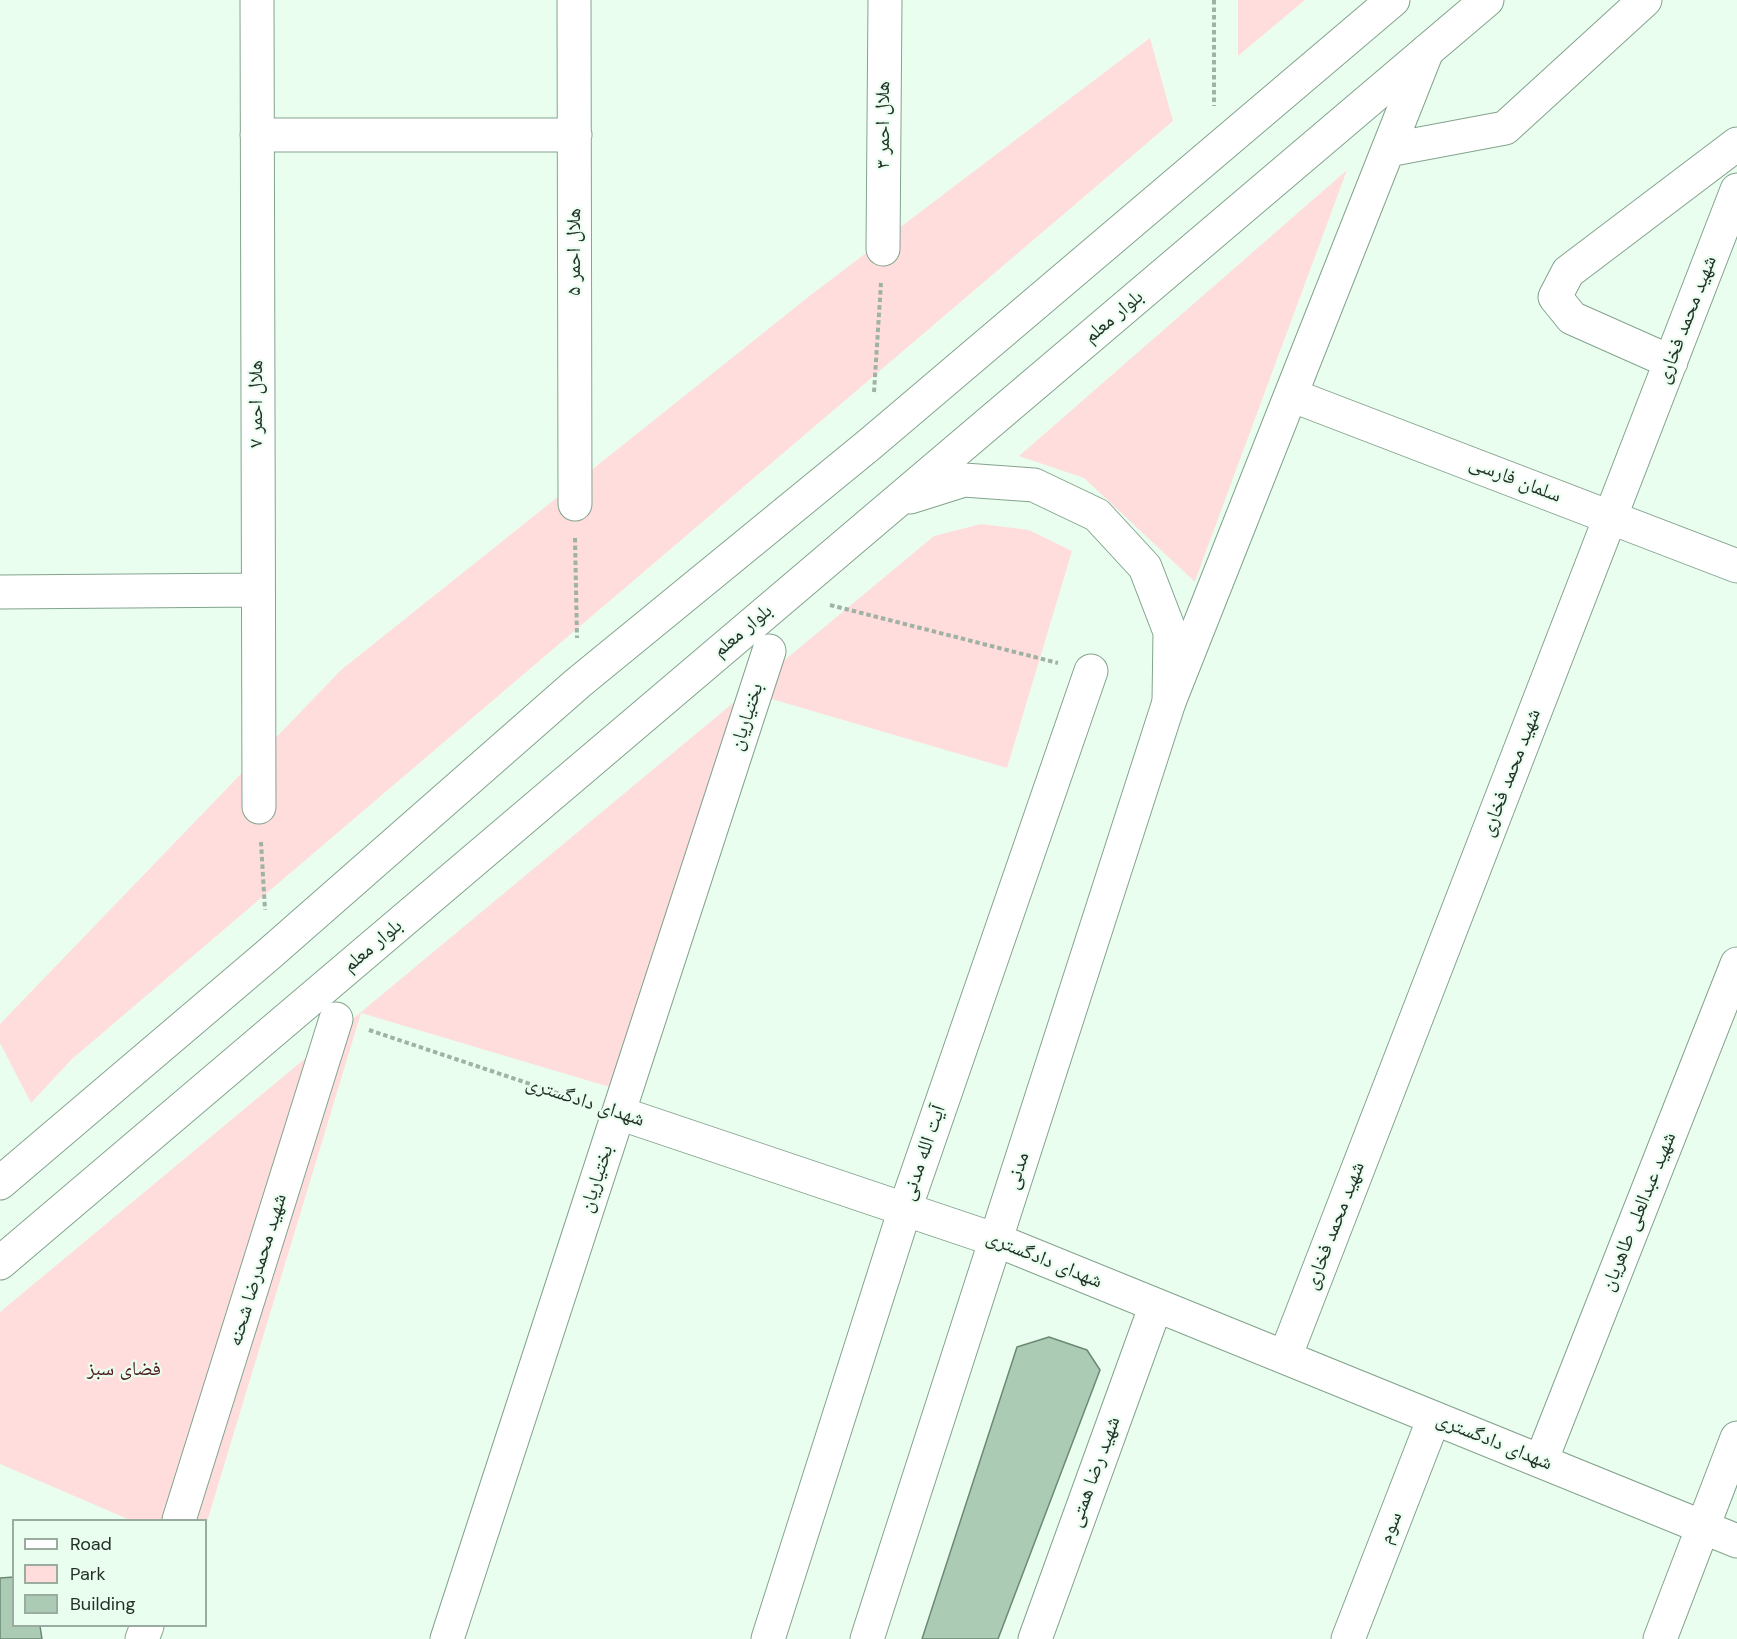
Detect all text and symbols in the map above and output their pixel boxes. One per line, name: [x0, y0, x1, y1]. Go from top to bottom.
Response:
street label: هلال احمر ۳: [872, 81, 896, 169]
street label: هلال احمر ۵: [563, 208, 587, 296]
street label: شهید محمد فخاری: [1652, 253, 1722, 387]
street label: بلوار معلم: [1079, 285, 1149, 349]
street label: هلال احمر ۷: [245, 360, 269, 448]
street label: سلمان فارسی: [1466, 452, 1564, 508]
street label: بلوار معلم: [708, 599, 778, 663]
street label: بختیاریان: [725, 680, 769, 754]
street label: شهید محمد فخاری: [1476, 706, 1546, 840]
street label: بلوار معلم: [338, 914, 408, 978]
street label: شهدای دادگستری: [523, 1072, 647, 1132]
street label: آیت الله مدنی: [896, 1102, 952, 1204]
street label: شهید عبدالعلی طاهریان: [1596, 1129, 1682, 1295]
street label: بختیاریان: [575, 1142, 619, 1216]
street label: مدنی: [1001, 1149, 1035, 1193]
street label: شهید محمد فخاری: [1300, 1159, 1370, 1293]
street label: شهید محمدرضا شحنه: [223, 1191, 293, 1349]
street label: شهدای دادگستری: [982, 1226, 1106, 1294]
park label: فضای سبز: [87, 1358, 161, 1382]
street label: شهدای دادگستری: [1432, 1408, 1556, 1476]
street label: شهید رضا همتی: [1064, 1413, 1126, 1531]
street label: سوم: [1374, 1509, 1408, 1547]
legend: [12, 1519, 207, 1627]
text: Road: [70, 1532, 112, 1556]
text: Park: [70, 1562, 106, 1586]
text: Building: [70, 1592, 135, 1616]

